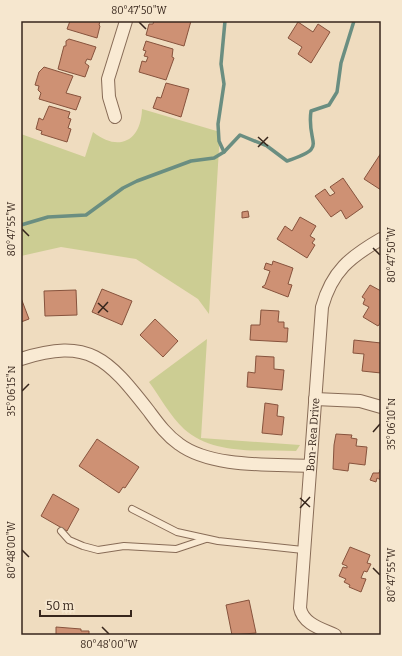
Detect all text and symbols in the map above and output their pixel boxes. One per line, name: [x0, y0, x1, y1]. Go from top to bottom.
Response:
text: 80°47'50"W: [111, 5, 168, 17]
text: 80°47'55"W: [6, 201, 18, 256]
text: 80°47'50"W: [386, 226, 398, 283]
text: 35°06'15"N: [6, 365, 18, 417]
street label: Bon-Rea Drive: [304, 397, 322, 472]
text: 35°06'10"N: [386, 398, 398, 450]
text: 80°48'00"W: [6, 520, 18, 579]
text: 80°47'55"W: [386, 547, 398, 602]
scale bar: [40, 592, 131, 618]
text: 50 m: [46, 599, 75, 613]
text: 80°48'00"W: [80, 639, 139, 651]

